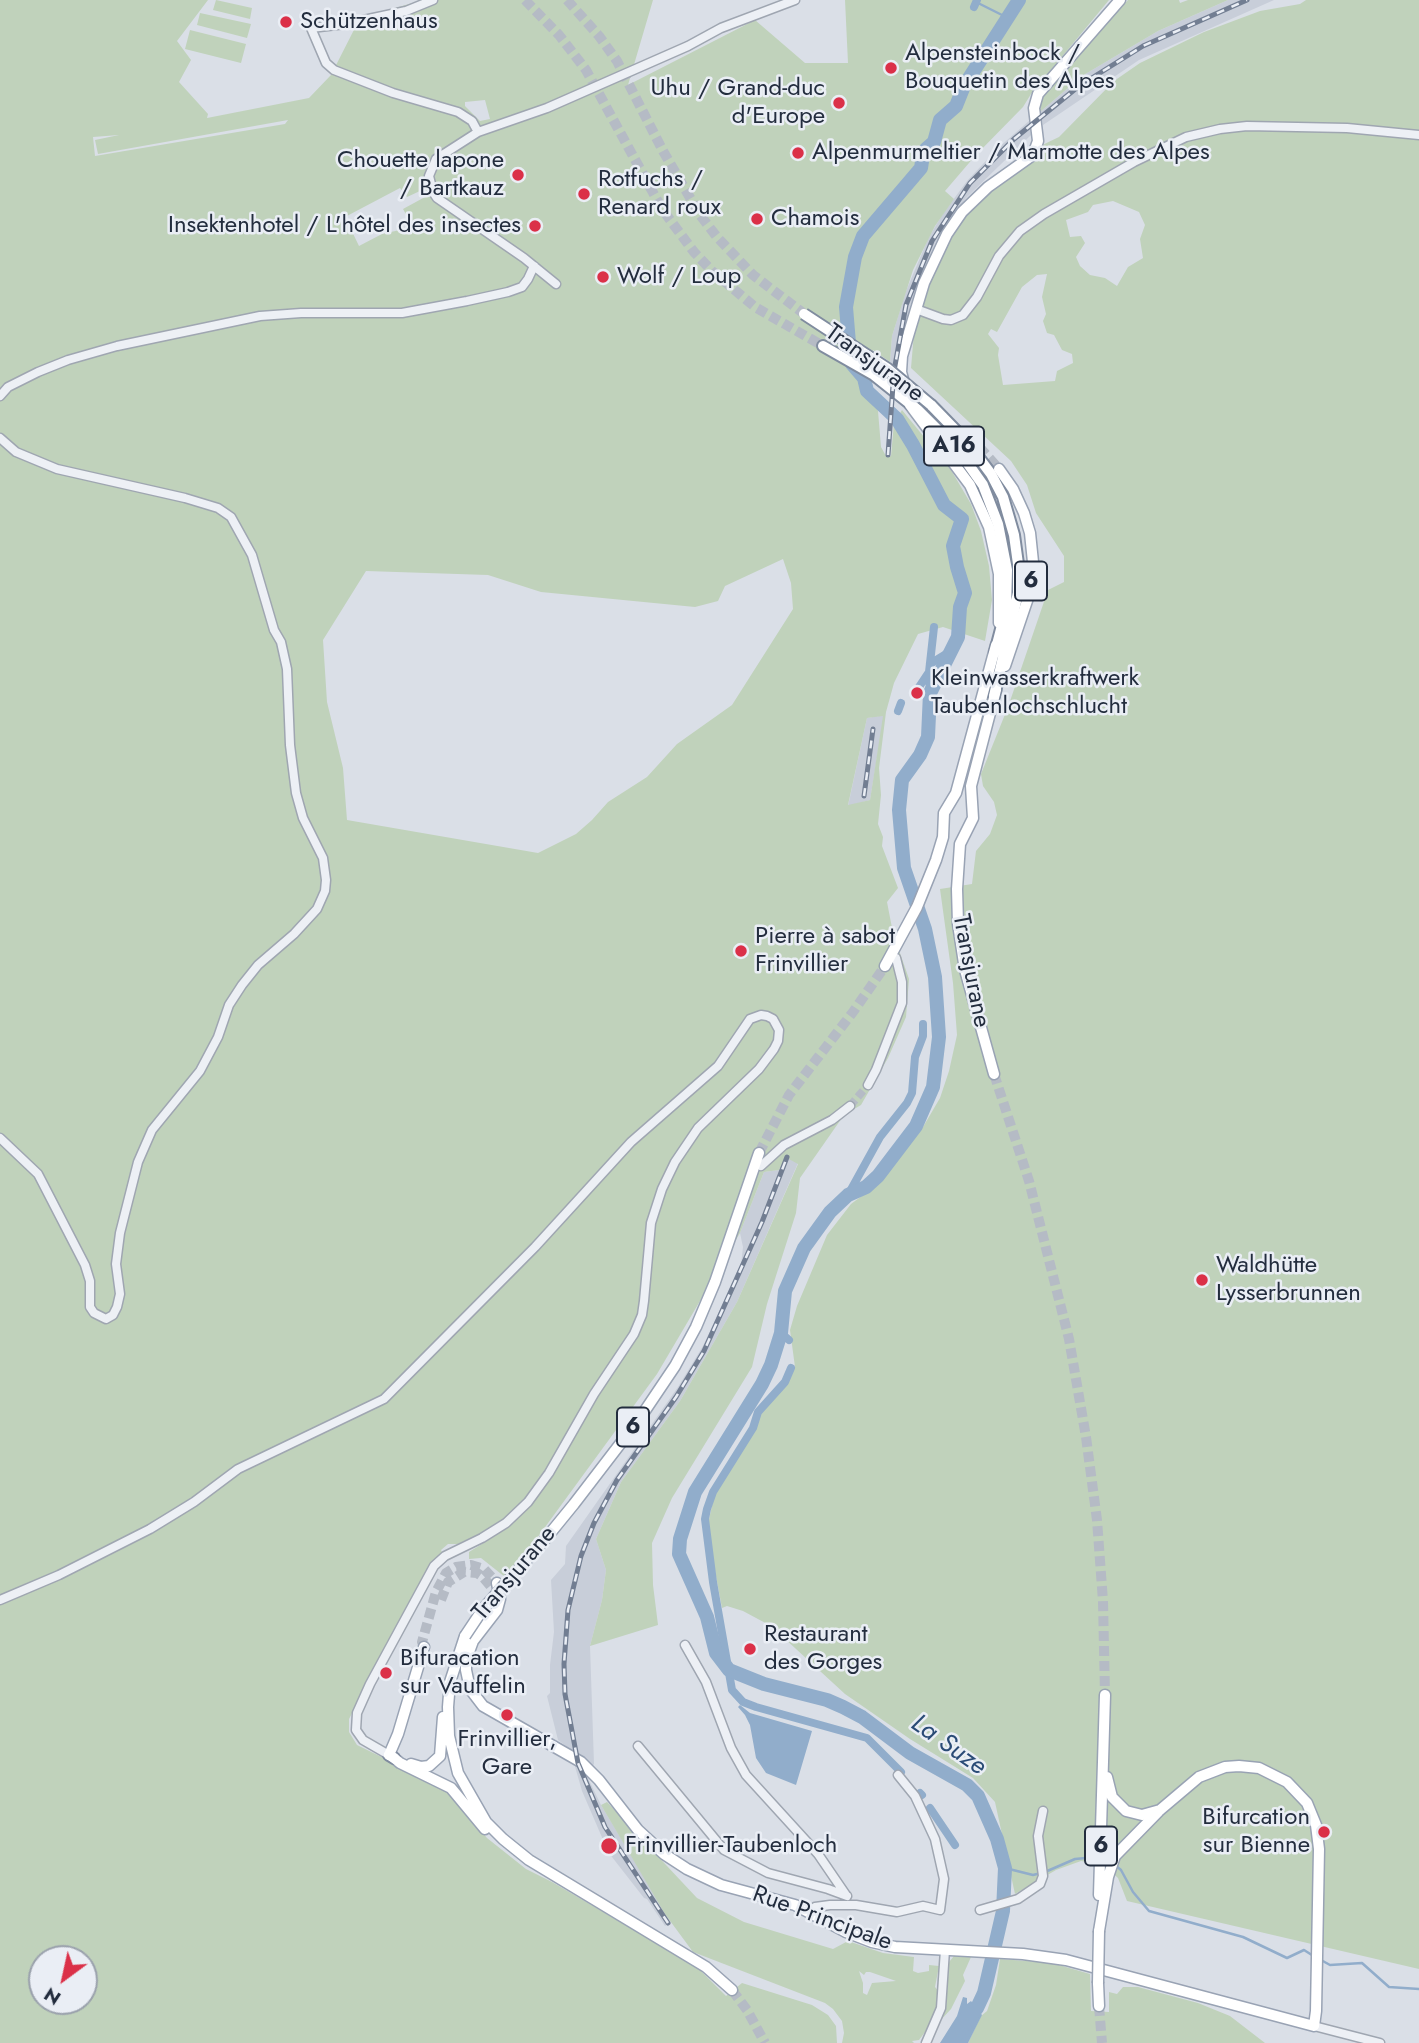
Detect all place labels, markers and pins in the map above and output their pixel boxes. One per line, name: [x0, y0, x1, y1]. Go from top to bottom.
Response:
place label: Schützenhaus: [300, 8, 438, 36]
marker: Schützenhaus: [278, 14, 294, 30]
place label: Alpensteinbock / Bouquetin des Alpes: [905, 40, 1115, 96]
marker: Alpensteinbock / Bouquetin des Alpes: [883, 60, 899, 76]
place label: Uhu / Grand-duc d'Europe: [651, 75, 825, 131]
marker: Uhu / Grand-duc d'Europe: [831, 95, 847, 111]
place label: Alpenmurmeltier / Marmotte des Alpes: [812, 139, 1210, 167]
marker: Alpenmurmeltier / Marmotte des Alpes: [790, 145, 806, 161]
place label: Chouette lapone / Bartkauz: [337, 147, 504, 203]
place label: Rotfuchs / Renard roux: [598, 166, 721, 222]
marker: Chouette lapone / Bartkauz: [510, 167, 526, 183]
marker: Rotfuchs / Renard roux: [576, 186, 592, 202]
place label: Chamois: [771, 205, 859, 233]
marker: Chamois: [749, 211, 765, 227]
place label: Insektenhotel / L'hôtel des insectes: [168, 212, 521, 240]
marker: Insektenhotel / L'hôtel des insectes: [527, 218, 543, 234]
place label: Wolf / Loup: [617, 263, 741, 291]
marker: Wolf / Loup: [595, 269, 611, 285]
place label: Kleinwasserkraftwerk Taubenlochschlucht: [931, 665, 1139, 721]
marker: Kleinwasserkraftwerk Taubenlochschlucht: [909, 685, 925, 701]
place label: Pierre à sabot Frinvillier: [755, 923, 895, 979]
marker: Pierre à sabot Frinvillier: [733, 943, 749, 959]
place label: Waldhütte Lysserbrunnen: [1216, 1252, 1361, 1308]
marker: Waldhütte Lysserbrunnen: [1194, 1272, 1210, 1288]
place label: Restaurant des Gorges: [764, 1621, 882, 1677]
marker: Restaurant des Gorges: [742, 1641, 758, 1657]
place label: Bifuracation sur Vauffelin: [400, 1645, 526, 1701]
marker: Bifuracation sur Vauffelin: [378, 1665, 394, 1681]
marker: Frinvillier, Gare: [499, 1707, 515, 1723]
place label: Frinvillier, Gare: [457, 1726, 557, 1782]
place label: Bifurcation sur Bienne: [1202, 1804, 1310, 1860]
marker: Bifurcation sur Bienne: [1316, 1824, 1332, 1840]
place label: Frinvillier-Taubenloch: [625, 1832, 837, 1860]
marker: Frinvillier-Taubenloch: [599, 1836, 619, 1856]

